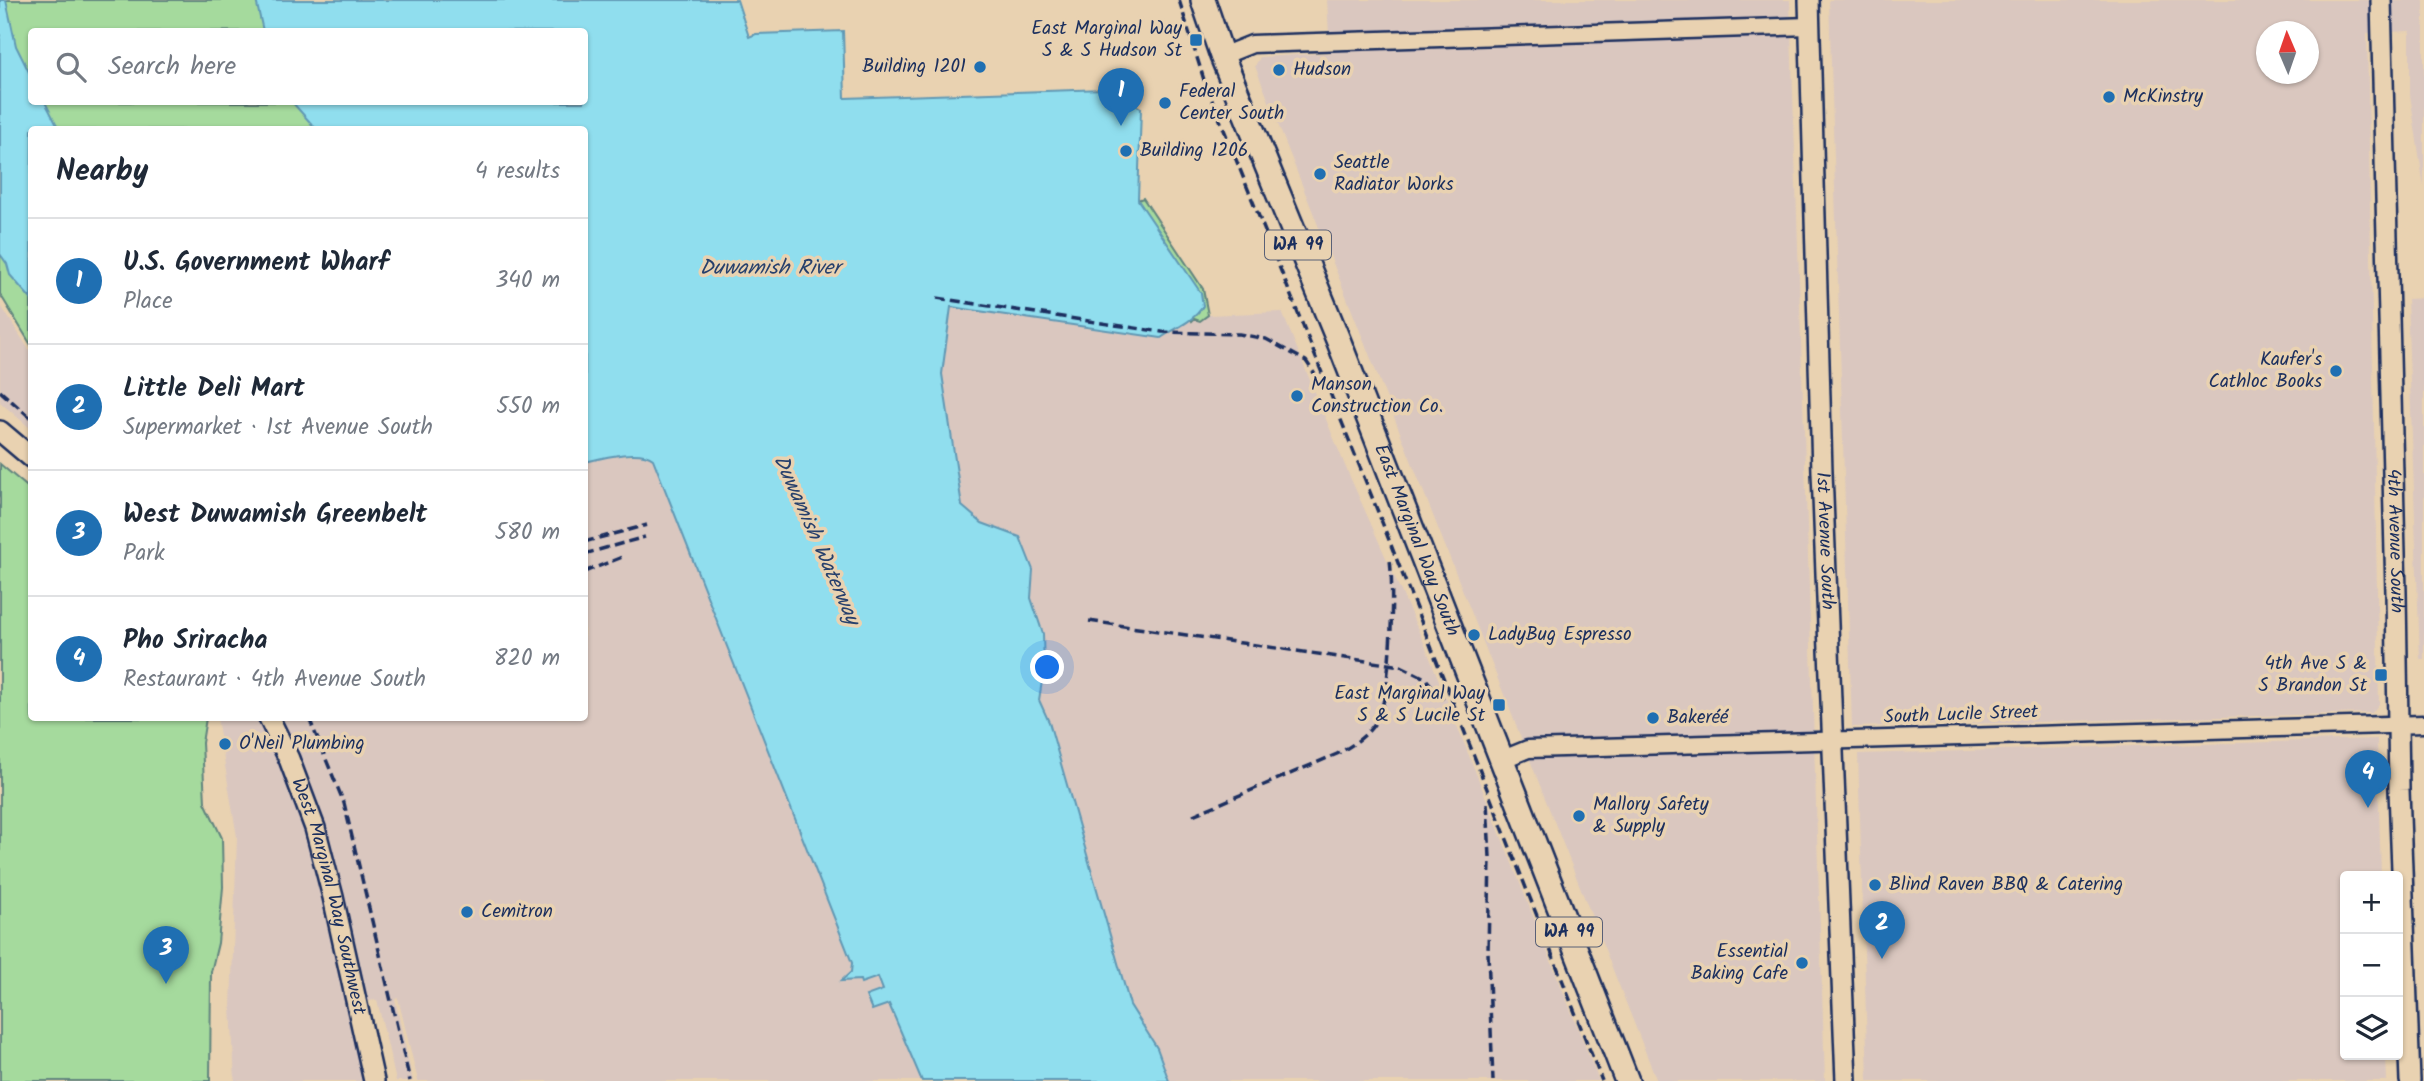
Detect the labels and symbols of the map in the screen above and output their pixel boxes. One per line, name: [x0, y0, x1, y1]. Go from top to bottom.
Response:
place label: East Marginal Way S & S Hudson St: [1031, 14, 1183, 66]
north arrow: [2256, 21, 2319, 84]
marker: East Marginal Way S & S Hudson St: [1188, 32, 1204, 48]
place label: Building 1201: [862, 52, 966, 82]
place label: Hudson: [1293, 55, 1351, 85]
marker: Building 1201: [972, 59, 988, 75]
marker: Hudson: [1271, 62, 1287, 78]
pin: 1: [1098, 68, 1144, 126]
place label: Federal Center South: [1179, 77, 1284, 129]
place label: McKinstry: [2123, 82, 2204, 112]
marker: McKinstry: [2101, 89, 2117, 105]
marker: Federal Center South: [1157, 95, 1173, 111]
place label: Building 1206: [1140, 136, 1248, 166]
marker: Building 1206: [1118, 143, 1134, 159]
place label: Seattle Radiator Works: [1334, 148, 1454, 200]
marker: Seattle Radiator Works: [1312, 166, 1328, 182]
road number: WA 99: [1265, 230, 1331, 260]
water label: Duwamish River: [700, 252, 844, 285]
place label: Kaufer's Cathloc Books: [2209, 345, 2322, 397]
marker: Kaufer's Cathloc Books: [2328, 363, 2344, 379]
place label: Manson Construction Co.: [1311, 370, 1443, 422]
marker: Manson Construction Co.: [1289, 388, 1305, 404]
street label: East Marginal Way South: [1365, 440, 1467, 641]
water label: Duwamish Waterway: [764, 450, 869, 633]
street label: 4th Avenue South: [2378, 468, 2411, 613]
street label: 1st Avenue South: [1807, 471, 1842, 610]
place label: LadyBug Espresso: [1488, 620, 1632, 650]
marker: LadyBug Espresso: [1466, 627, 1482, 643]
place label: 4th Ave S & S Brandon St: [2259, 649, 2368, 701]
your location: [1030, 650, 1064, 684]
marker: 4th Ave S & S Brandon St: [2373, 667, 2389, 683]
place label: East Marginal Way S & S Lucile St: [1334, 679, 1486, 731]
marker: East Marginal Way S & S Lucile St: [1491, 697, 1507, 713]
street label: South Lucile Street: [1883, 697, 2039, 733]
place label: Bakeréé: [1667, 703, 1729, 733]
marker: Bakeréé: [1645, 710, 1661, 726]
place label: O'Neil Plumbing: [239, 729, 365, 759]
marker: O'Neil Plumbing: [217, 736, 233, 752]
pin: 4: [2345, 750, 2391, 808]
street label: West Marginal Way Southwest: [282, 774, 374, 1018]
place label: Mallory Safety & Supply: [1593, 790, 1710, 842]
marker: Mallory Safety & Supply: [1571, 808, 1587, 824]
place label: Blind Raven BBQ & Catering: [1889, 870, 2123, 900]
marker: Blind Raven BBQ & Catering: [1867, 877, 1883, 893]
place label: Cemitron: [481, 897, 553, 927]
pin: 2: [1859, 901, 1905, 959]
marker: Cemitron: [459, 904, 475, 920]
road number: WA 99: [1536, 917, 1602, 946]
pin: 3: [143, 926, 189, 984]
place label: Essential Baking Cafe: [1691, 937, 1788, 989]
marker: Essential Baking Cafe: [1794, 955, 1810, 971]

